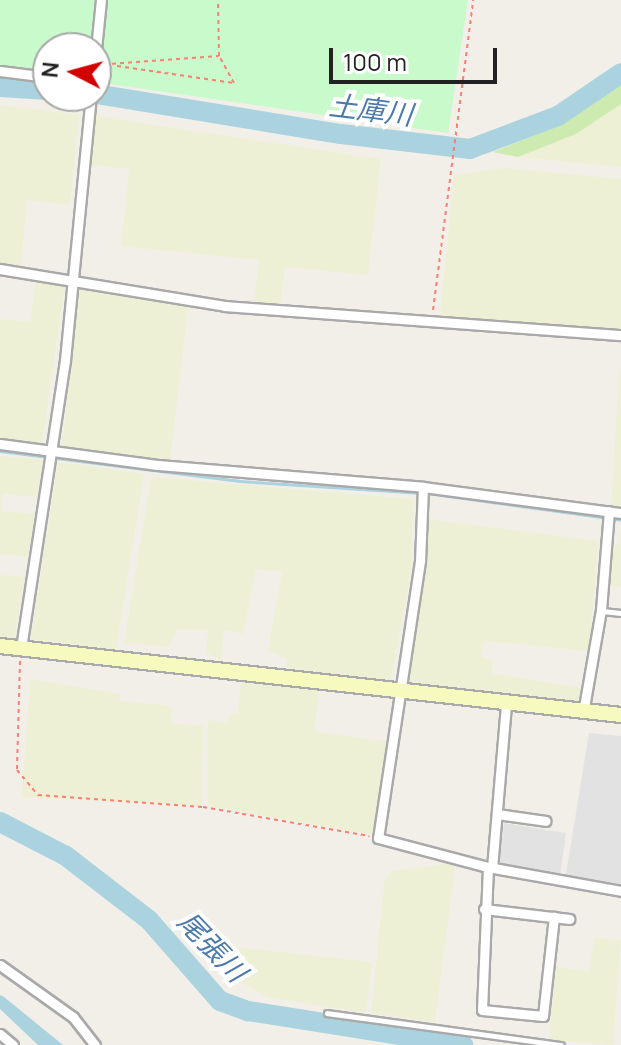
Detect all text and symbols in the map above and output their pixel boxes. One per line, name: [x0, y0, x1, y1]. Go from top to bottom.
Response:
north arrow: [32, 32, 112, 112]
scale bar: [333, 32, 501, 82]
text: 100 m: [343, 45, 407, 78]
text: N: [34, 60, 66, 79]
water label: 土庫川: [327, 87, 415, 131]
water label: 尾張川: [172, 904, 254, 988]

